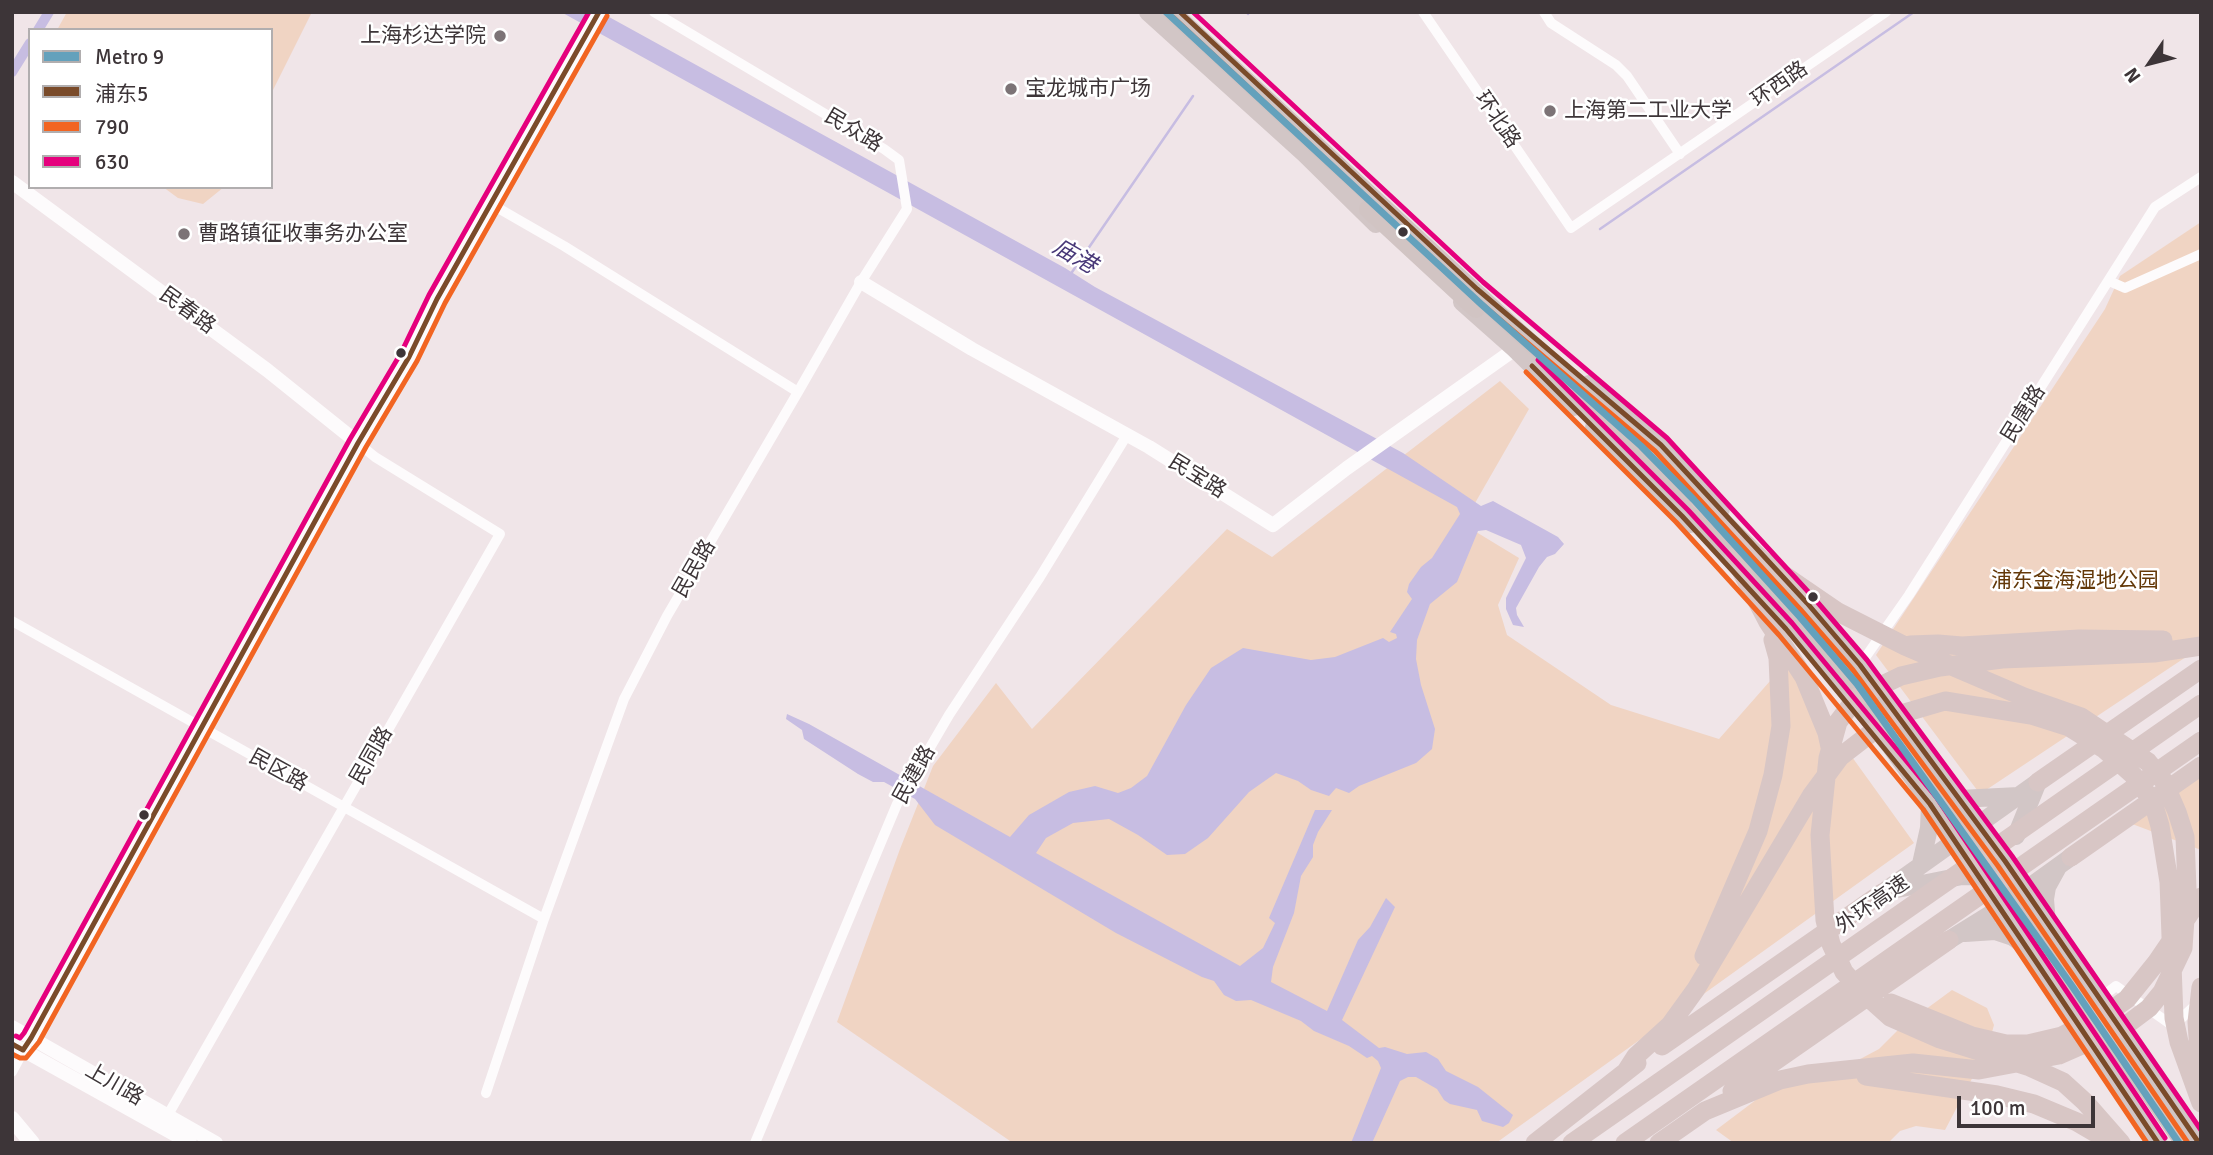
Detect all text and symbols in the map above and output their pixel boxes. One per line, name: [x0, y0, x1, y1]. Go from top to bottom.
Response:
place label: 上海杉达学院: [360, 23, 486, 49]
legend: [28, 28, 273, 189]
marker: 上海杉达学院: [492, 28, 508, 44]
north arrow: [2115, 28, 2185, 98]
text: Metro 9: [95, 44, 164, 70]
street label: 环西路: [1747, 57, 1813, 113]
text: N: [2119, 63, 2146, 87]
place label: 宝龙城市广场: [1025, 76, 1151, 102]
text: 浦东5: [95, 81, 148, 107]
marker: 宝龙城市广场: [1003, 81, 1019, 97]
street label: 环北路: [1469, 87, 1525, 153]
place label: 上海第二工业大学: [1564, 98, 1732, 124]
marker: 上海第二工业大学: [1542, 103, 1558, 119]
street label: 民众路: [820, 104, 886, 158]
text: 790: [95, 114, 129, 140]
text: 630: [95, 149, 129, 175]
place label: 曹路镇征收事务办公室: [198, 221, 408, 247]
unlabelled marker: [1396, 225, 1410, 239]
marker: 曹路镇征收事务办公室: [176, 226, 192, 242]
water label: 庙港: [1047, 234, 1101, 280]
street label: 民春路: [154, 282, 220, 340]
unlabelled marker: [394, 346, 408, 360]
street label: 民唐路: [1997, 381, 2051, 447]
street label: 民宝路: [1164, 450, 1230, 504]
street label: 民民路: [668, 535, 722, 603]
park label: 浦东金海湿地公园: [1991, 568, 2159, 594]
unlabelled marker: [1806, 590, 1820, 604]
street label: 民同路: [345, 722, 399, 790]
street label: 民建路: [889, 741, 941, 809]
street label: 民区路: [244, 745, 312, 797]
unlabelled marker: [137, 808, 151, 822]
street label: 外环高速: [1831, 871, 1915, 939]
street label: 上川路: [80, 1058, 148, 1112]
scale bar: [1961, 1082, 2099, 1126]
text: 100 m: [1970, 1095, 2025, 1121]

